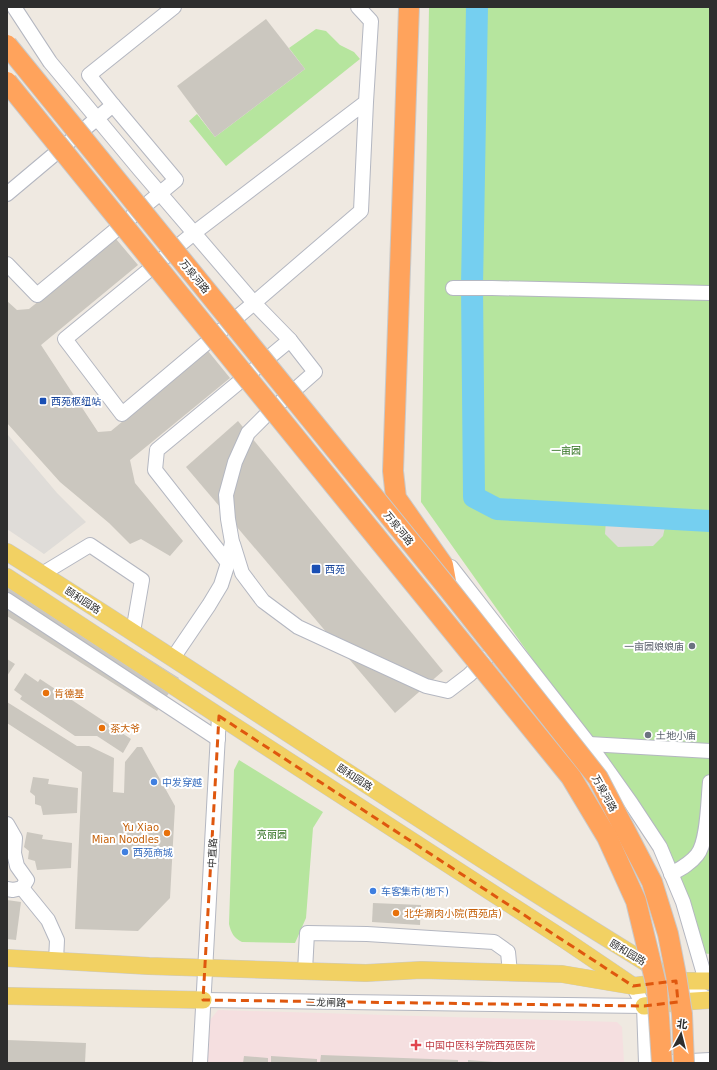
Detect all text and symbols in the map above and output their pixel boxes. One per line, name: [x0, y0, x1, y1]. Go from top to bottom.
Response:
street label: 万泉河路: [178, 257, 211, 295]
marker: 西苑枢纽站: [38, 396, 48, 406]
place label: 西苑枢纽站: [51, 396, 101, 407]
park label: 一亩园: [551, 445, 581, 456]
street label: 万泉河路: [382, 509, 415, 547]
marker: 西苑: [310, 563, 322, 575]
place label: 西苑: [325, 564, 345, 575]
street label: 颐和园路: [63, 585, 102, 616]
place label: 一亩园娘娘庙: [624, 641, 684, 652]
marker: 一亩园娘娘庙: [687, 641, 697, 651]
marker: 肯德基: [41, 688, 51, 698]
place label: 肯德基: [54, 688, 84, 699]
marker: 茶大爷: [97, 723, 107, 733]
place label: 茶大爷: [110, 723, 140, 734]
marker: 土地小庙: [643, 730, 653, 740]
place label: 土地小庙: [656, 730, 696, 741]
street label: 颐和园路: [335, 762, 374, 793]
street label: 万泉河路: [590, 773, 619, 813]
marker: 中发穿越: [149, 777, 159, 787]
place label: 中发穿越: [162, 777, 202, 788]
place label: Yu Xiao Mian Noodles: [92, 822, 159, 845]
marker: Yu Xiao Mian Noodles: [162, 828, 172, 838]
park label: 亮丽园: [257, 829, 287, 840]
street label: 中直路: [206, 838, 219, 868]
marker: 西苑商城: [120, 847, 130, 857]
place label: 西苑商城: [133, 847, 173, 858]
marker: 车客集市(地下): [368, 886, 378, 896]
place label: 车客集市(地下): [381, 886, 449, 897]
marker: 北华涮肉小院(西苑店): [391, 908, 401, 918]
place label: 北华涮肉小院(西苑店): [404, 908, 502, 919]
street label: 颐和园路: [608, 937, 648, 967]
street label: 二龙闸路: [306, 997, 346, 1008]
north arrow: [661, 1014, 701, 1054]
text: 北: [676, 1017, 688, 1032]
marker: 中国中医科学院西苑医院: [410, 1039, 422, 1051]
place label: 中国中医科学院西苑医院: [425, 1040, 535, 1051]

